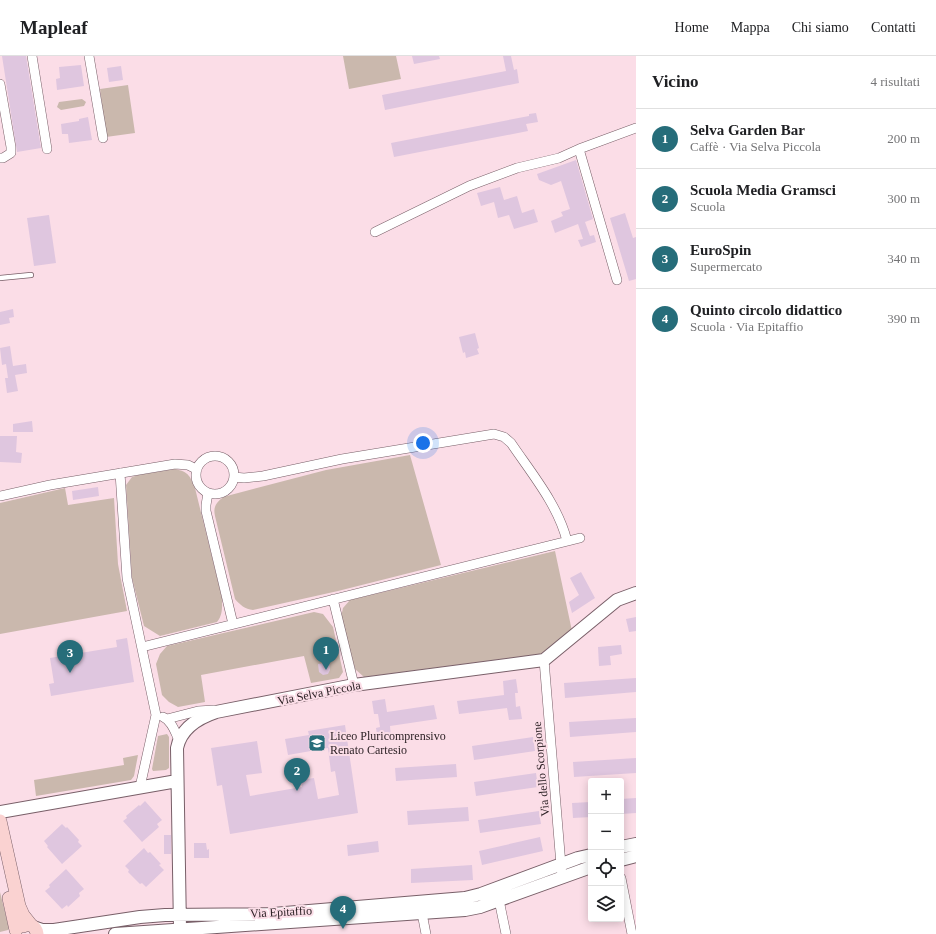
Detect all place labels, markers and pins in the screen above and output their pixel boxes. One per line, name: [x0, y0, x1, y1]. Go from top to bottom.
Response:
pin: 1: [313, 637, 339, 670]
pin: 3: [57, 640, 83, 673]
place label: Liceo Pluricomprensivo Renato Cartesio: [330, 729, 446, 757]
school or university icon: Liceo Pluricomprensivo Renato Cartesio: [307, 733, 327, 753]
pin: 2: [284, 758, 310, 791]
pin: 4: [330, 896, 356, 929]

